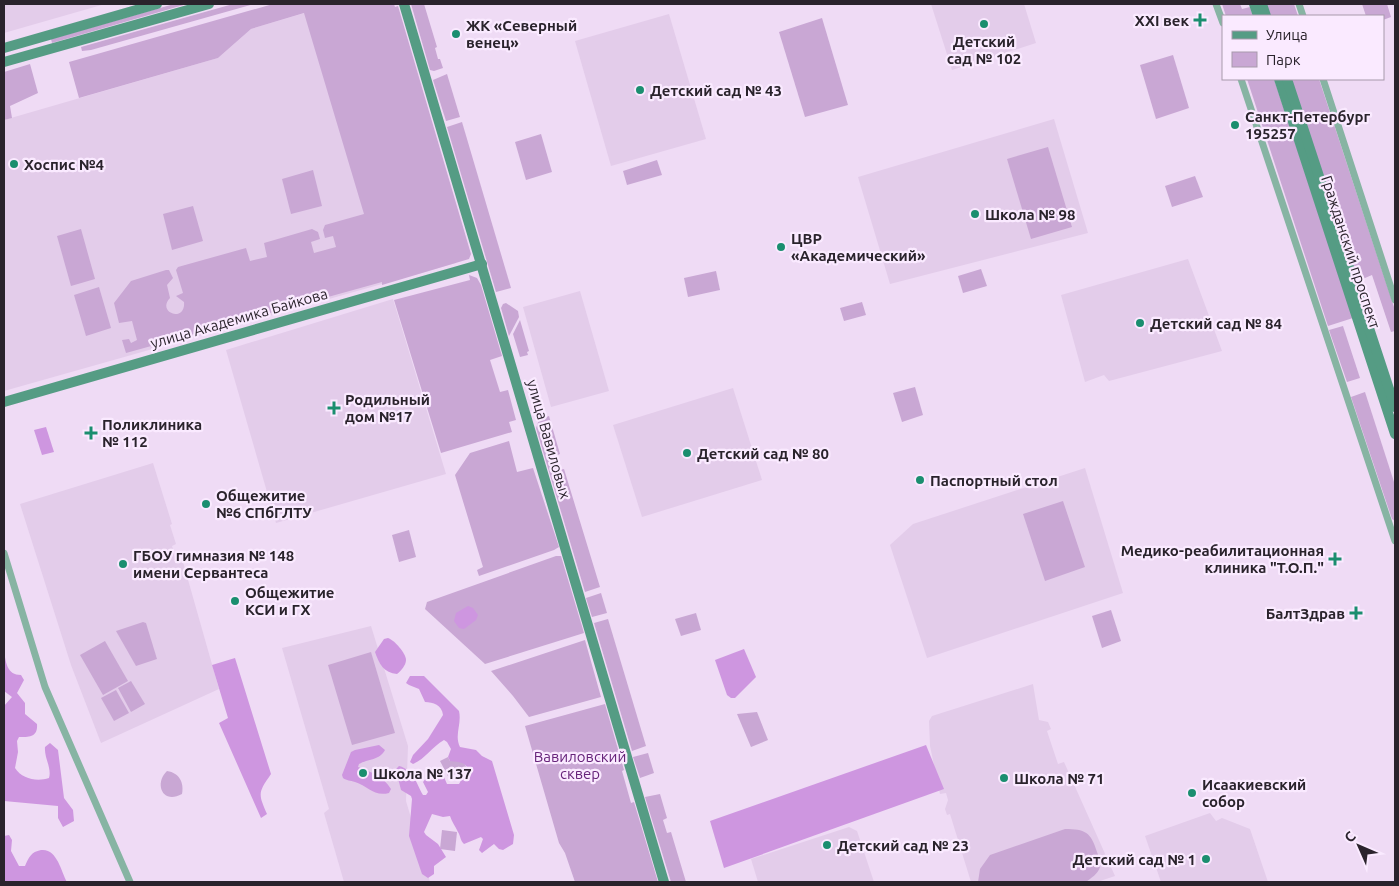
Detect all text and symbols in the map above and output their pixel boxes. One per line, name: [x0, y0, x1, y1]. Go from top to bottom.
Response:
place label: XXI век: [1135, 12, 1189, 29]
marker: XXI век: [1193, 13, 1207, 27]
legend: [1222, 15, 1384, 80]
place label: ЖК «Северный венец»: [466, 17, 577, 51]
marker: Детский сад № 102: [978, 18, 990, 30]
text: Улица: [1266, 26, 1308, 43]
marker: ЖК «Северный венец»: [450, 28, 462, 40]
place label: Детский сад № 102: [947, 33, 1021, 67]
text: Парк: [1266, 51, 1301, 68]
place label: Детский сад № 43: [650, 82, 782, 99]
marker: Детский сад № 43: [634, 84, 646, 96]
place label: Санкт-Петербург 195257: [1245, 108, 1370, 142]
marker: Санкт-Петербург 195257: [1229, 119, 1241, 131]
place label: Хоспис №4: [24, 156, 104, 173]
marker: Хоспис №4: [8, 158, 20, 170]
street label: Гражданский проспект: [1318, 173, 1384, 331]
place label: Школа № 98: [985, 206, 1075, 223]
marker: Школа № 98: [969, 208, 981, 220]
place label: ЦВР «Академический»: [791, 230, 926, 264]
marker: ЦВР «Академический»: [775, 241, 787, 253]
street label: улица Академика Байкова: [149, 285, 329, 351]
place label: Детский сад № 84: [1150, 315, 1282, 332]
marker: Детский сад № 84: [1134, 317, 1146, 329]
street label: улица Вавиловых: [524, 377, 574, 501]
place label: Родильный дом №17: [345, 391, 430, 425]
marker: Родильный дом №17: [327, 401, 341, 415]
place label: Поликлиника № 112: [102, 416, 202, 450]
marker: Поликлиника № 112: [84, 426, 98, 440]
place label: Детский сад № 80: [697, 445, 829, 462]
marker: Детский сад № 80: [681, 447, 693, 459]
place label: Паспортный стол: [930, 472, 1058, 489]
marker: Паспортный стол: [914, 474, 926, 486]
place label: Общежитие №6 СПбГЛТУ: [216, 487, 312, 521]
marker: Общежитие №6 СПбГЛТУ: [200, 498, 212, 510]
place label: Медико-реабилитационная клиника "Т.О.П.": [1121, 542, 1324, 576]
place label: ГБОУ гимназия № 148 имени Сервантеса: [133, 547, 294, 581]
marker: Медико-реабилитационная клиника "Т.О.П.": [1328, 552, 1342, 566]
marker: ГБОУ гимназия № 148 имени Сервантеса: [117, 558, 129, 570]
place label: Общежитие КСИ и ГХ: [245, 584, 335, 618]
marker: Общежитие КСИ и ГХ: [229, 595, 241, 607]
place label: БалтЗдрав: [1266, 605, 1345, 622]
marker: БалтЗдрав: [1349, 606, 1363, 620]
park label: Вавиловский сквер: [534, 748, 626, 782]
place label: Школа № 137: [373, 765, 472, 782]
marker: Школа № 137: [357, 767, 369, 779]
place label: Школа № 71: [1014, 770, 1104, 787]
marker: Школа № 71: [998, 772, 1010, 784]
place label: Исаакиевский собор: [1202, 776, 1306, 810]
marker: Исаакиевский собор: [1186, 787, 1198, 799]
north arrow: [1334, 821, 1384, 871]
text: С: [1341, 828, 1359, 846]
place label: Детский сад № 23: [837, 837, 969, 854]
marker: Детский сад № 23: [821, 839, 833, 851]
place label: Детский сад № 1: [1072, 851, 1196, 868]
marker: Детский сад № 1: [1200, 853, 1212, 865]

